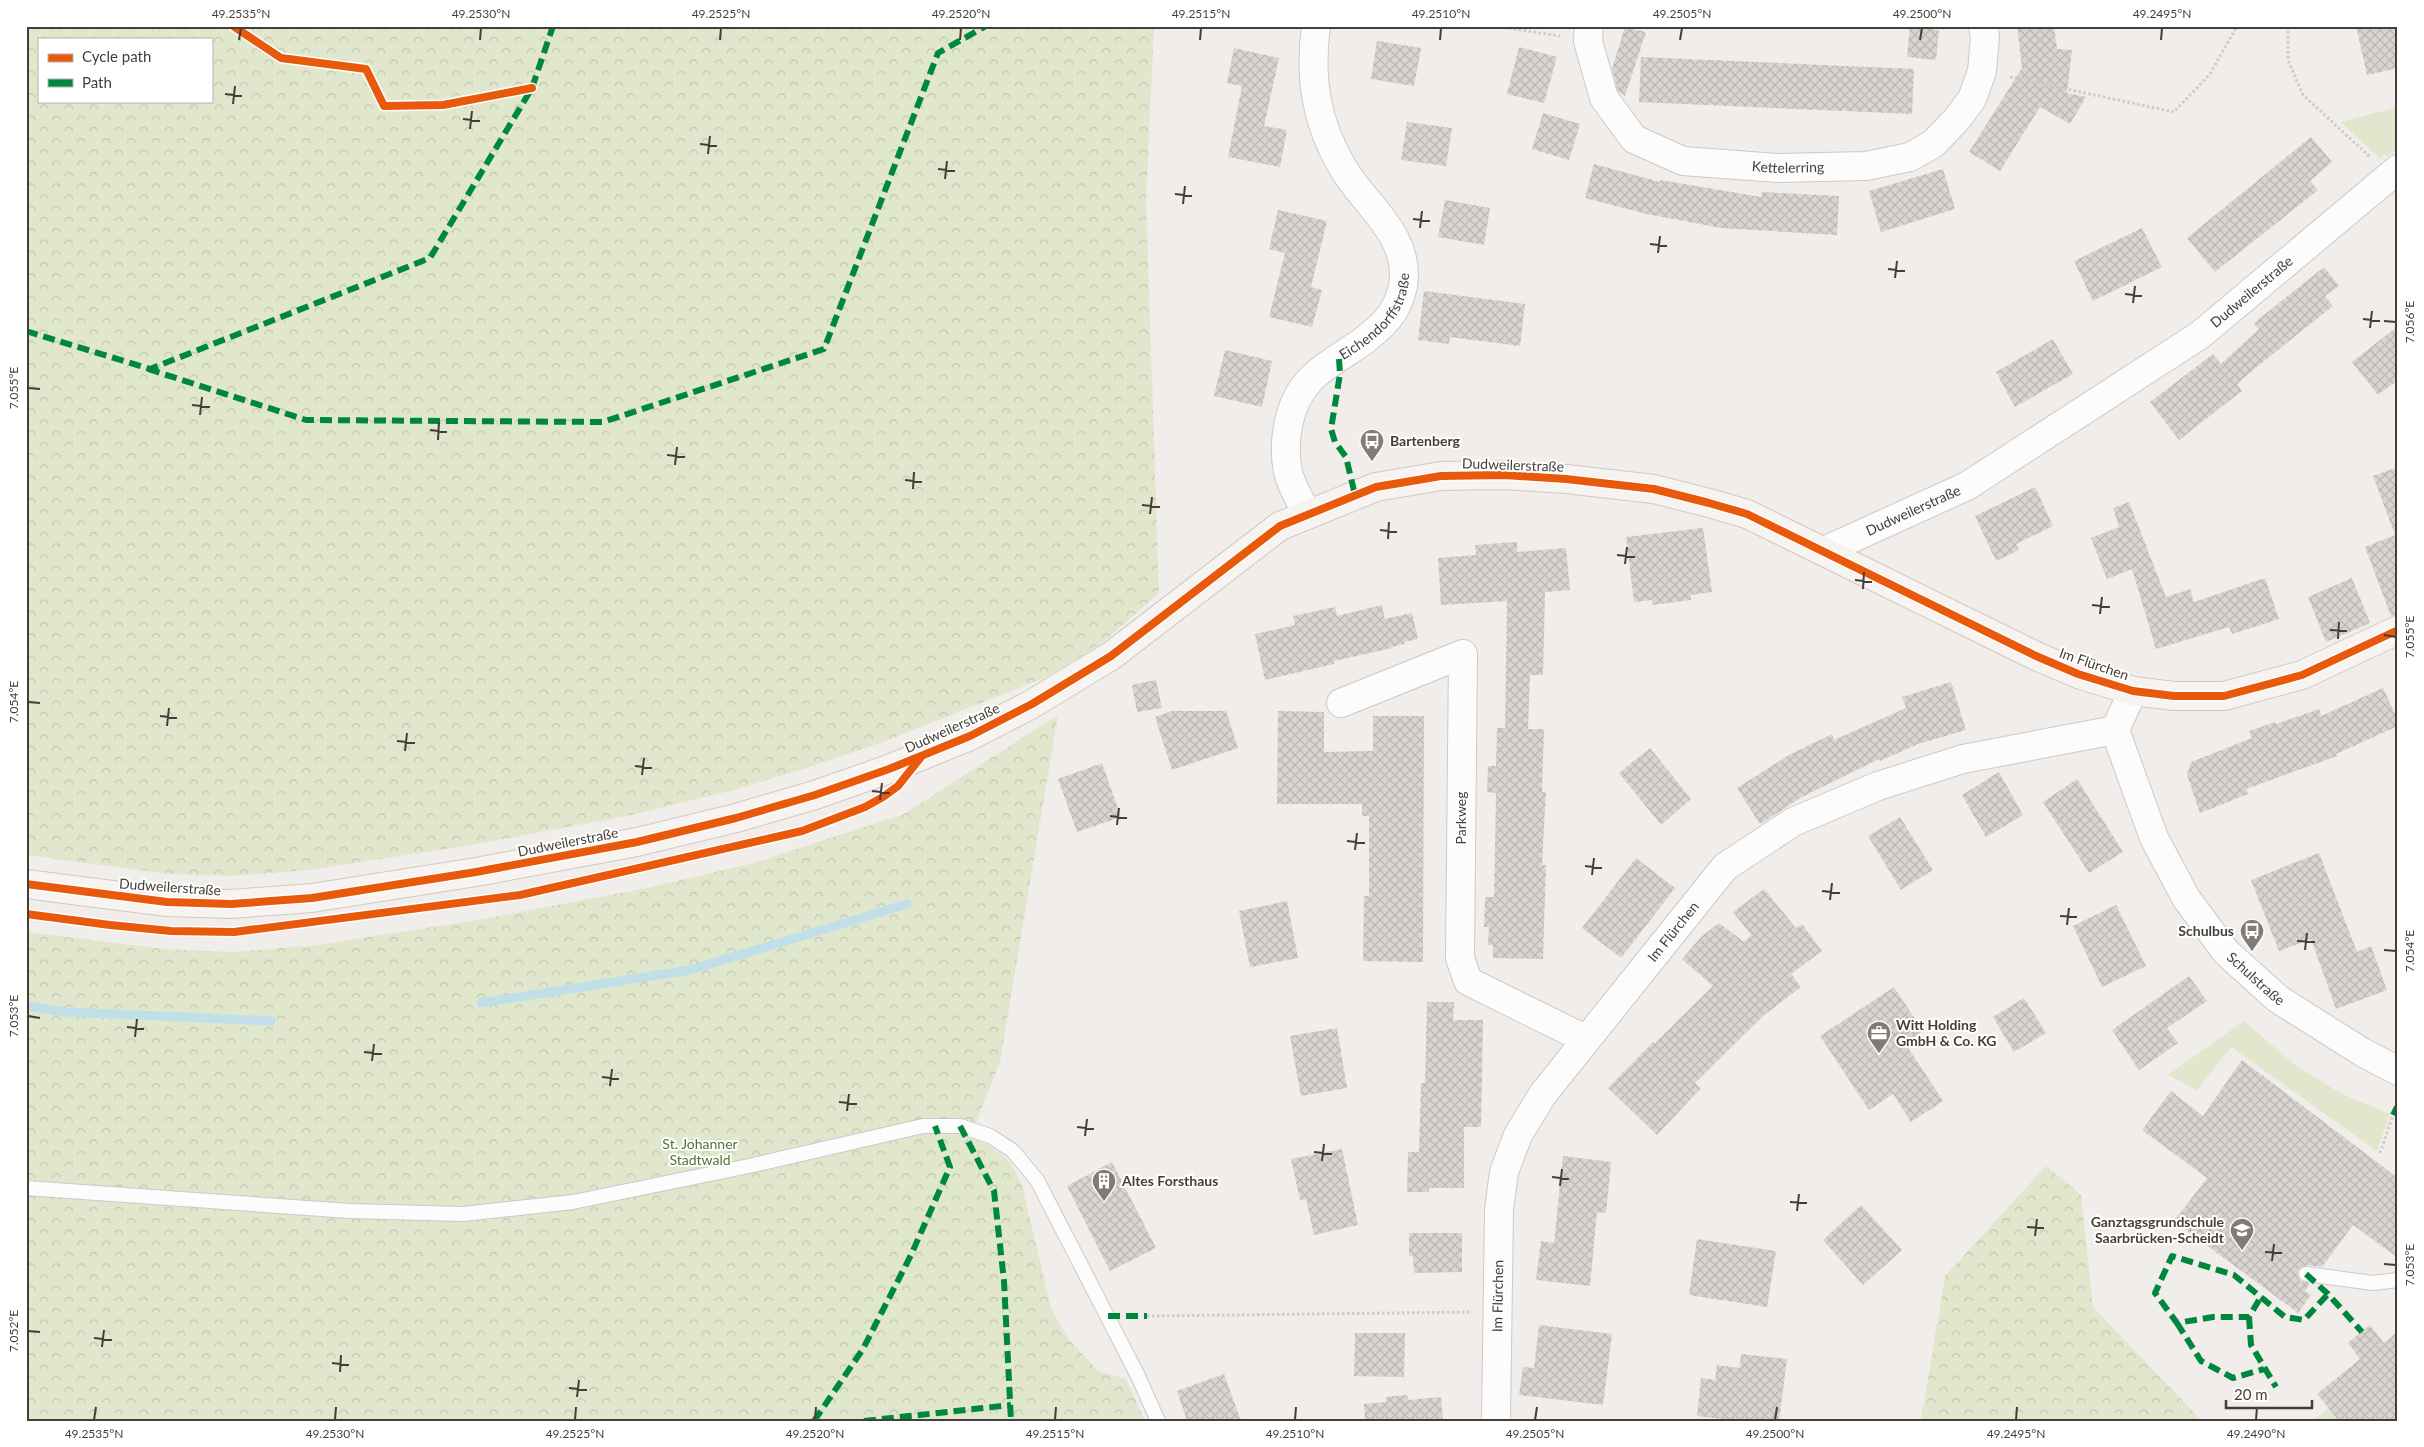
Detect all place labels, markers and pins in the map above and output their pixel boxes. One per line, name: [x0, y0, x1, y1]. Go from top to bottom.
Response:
bus stop icon: Bartenberg: [1359, 428, 1385, 462]
place label: Bartenberg: [1390, 432, 1461, 449]
bus stop icon: Schulbus: [2239, 918, 2265, 952]
place label: Schulbus: [2178, 922, 2234, 939]
place label: Witt Holding GmbH & Co. KG: [1896, 1016, 1996, 1049]
office icon: Witt Holding GmbH & Co. KG: [1866, 1020, 1892, 1054]
building icon: Altes Forsthaus: [1091, 1168, 1117, 1202]
place label: Altes Forsthaus: [1121, 1172, 1218, 1189]
place label: Ganztagsgrundschule Saarbrücken-Scheidt: [2091, 1213, 2225, 1246]
school or university icon: Ganztagsgrundschule Saarbrücken-Scheidt: [2229, 1217, 2255, 1251]

